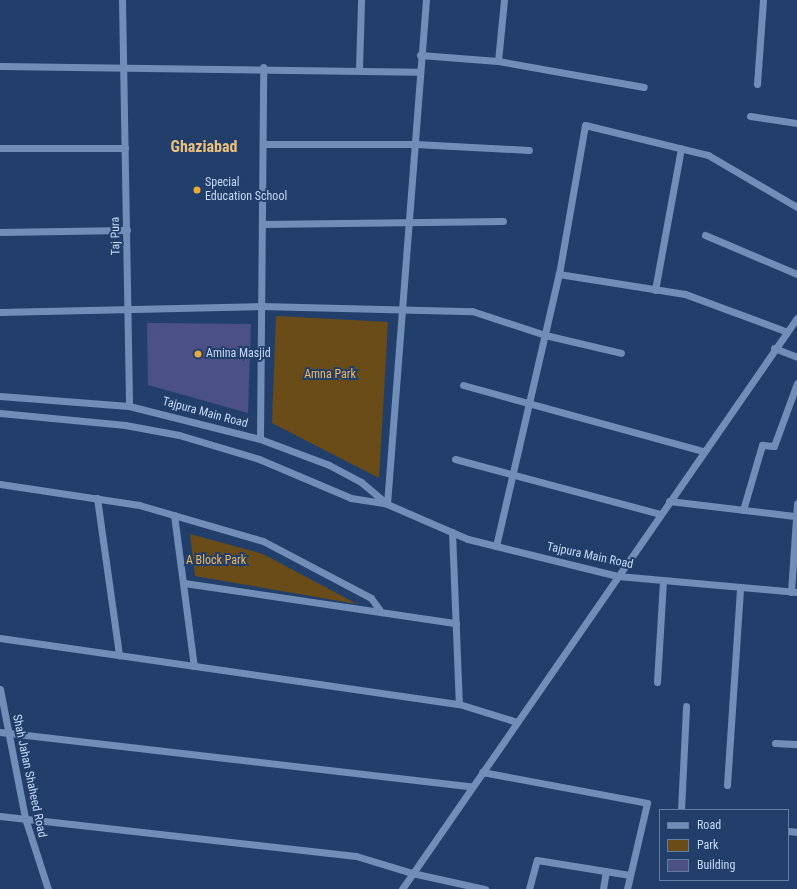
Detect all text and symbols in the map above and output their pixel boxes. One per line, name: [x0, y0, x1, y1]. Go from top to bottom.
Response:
district label: Ghaziabad: [171, 137, 237, 157]
place label: Special Education School: [205, 176, 287, 204]
marker: Special Education School: [192, 185, 202, 195]
street label: Taj Pura: [108, 217, 124, 255]
place label: Amina Masjid: [206, 347, 271, 361]
marker: Amina Masjid: [193, 349, 203, 359]
park label: Amna Park: [304, 368, 356, 382]
street label: Tajpura Main Road: [161, 395, 249, 431]
street label: Tajpura Main Road: [546, 540, 634, 572]
park label: A Block Park: [186, 554, 246, 568]
street label: Shah Jahan Shaheed Road: [9, 713, 49, 839]
legend: [659, 809, 789, 881]
text: Road: [697, 818, 721, 832]
text: Park: [697, 838, 718, 852]
text: Building: [697, 858, 735, 872]

